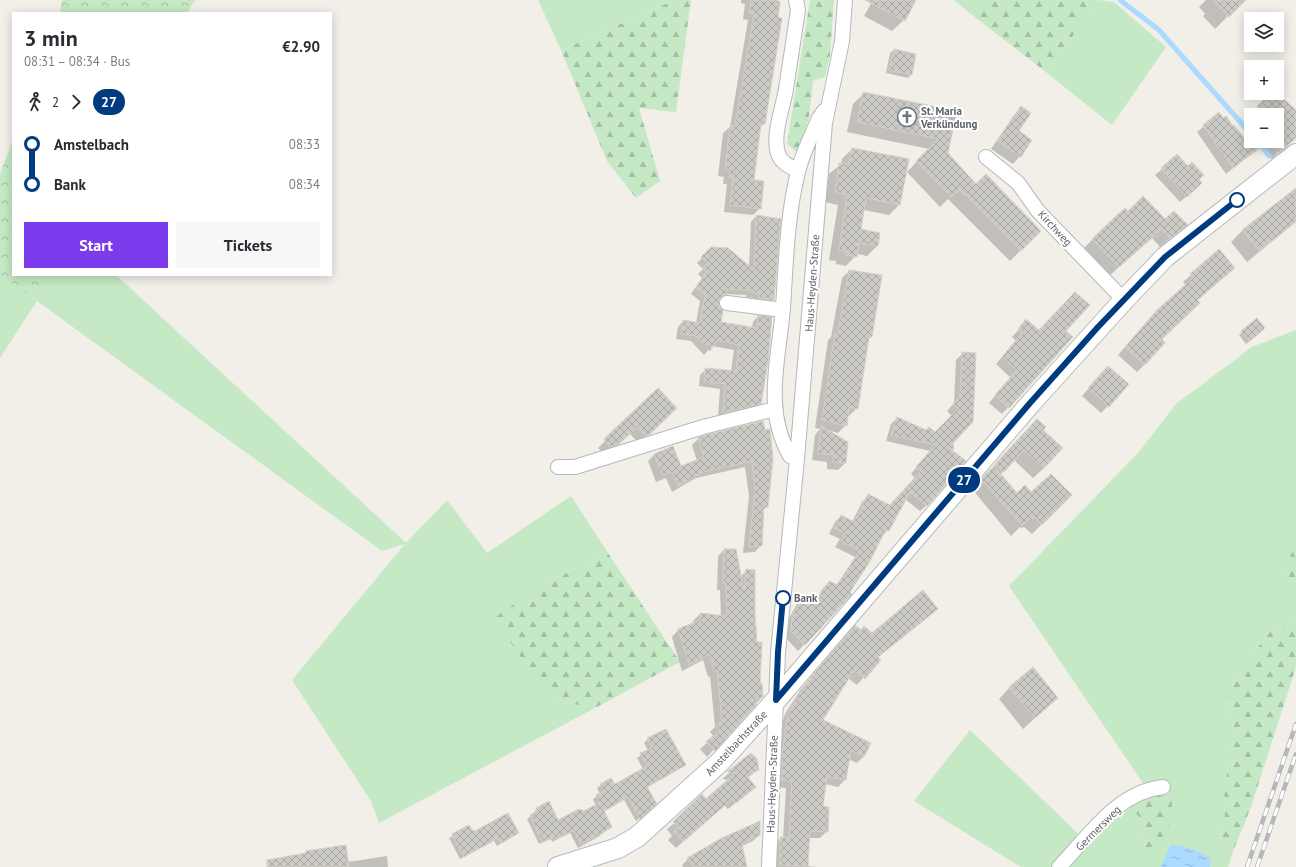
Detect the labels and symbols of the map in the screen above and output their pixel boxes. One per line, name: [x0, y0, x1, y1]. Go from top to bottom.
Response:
place label: St. Maria Verkündung: [920, 104, 977, 131]
church icon: St. Maria Verkündung: [896, 106, 918, 128]
unlabelled marker: [1229, 192, 1245, 208]
street label: Kirchweg: [1035, 207, 1075, 249]
street label: Haus-Heyden-Straße: [802, 233, 822, 332]
line badge: 27: [946, 467, 982, 493]
marker: Bank: [775, 590, 791, 606]
place label: Bank: [794, 591, 818, 605]
street label: Amstelbachstraße: [702, 707, 770, 779]
street label: Haus-Heyden-Straße: [763, 735, 781, 833]
street label: Germersweg: [1072, 802, 1124, 854]

